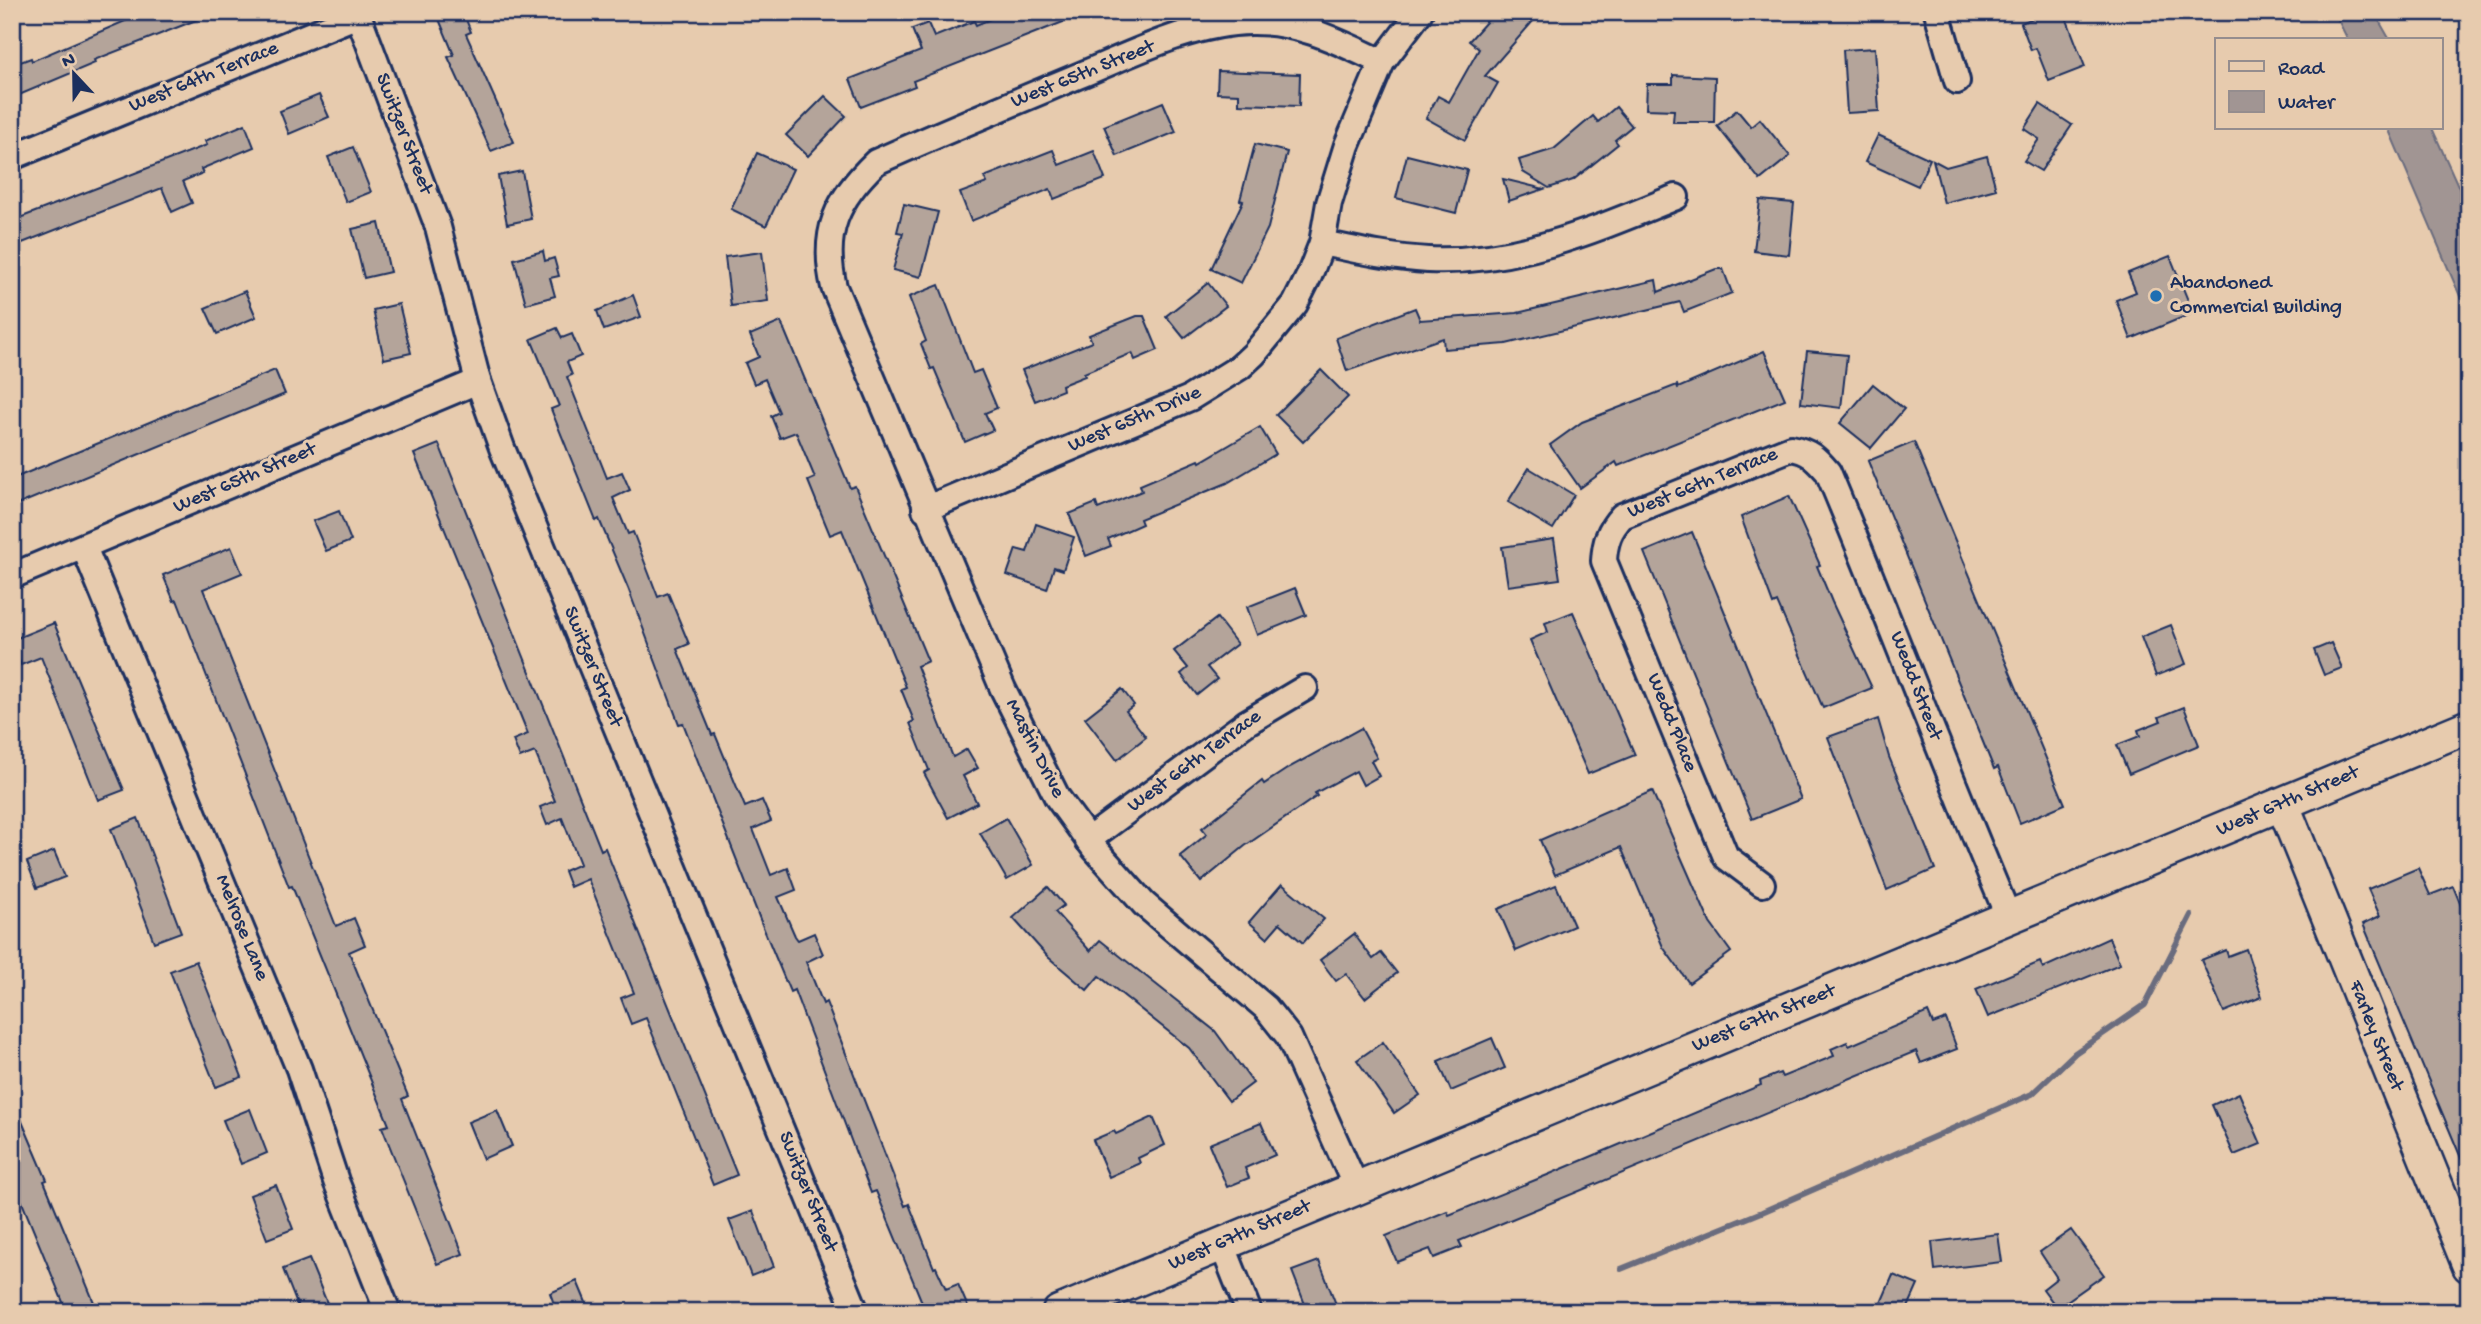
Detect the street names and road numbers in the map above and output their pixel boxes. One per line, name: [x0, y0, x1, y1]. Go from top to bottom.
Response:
street label: West 65th Street: [1008, 34, 1161, 115]
street label: West 64th Terrace: [126, 36, 283, 119]
street label: Switzer Street: [368, 70, 438, 200]
street label: West 65th Drive: [1065, 380, 1206, 459]
street label: West 65th Street: [170, 437, 322, 520]
street label: West 66th Terrace: [1624, 442, 1783, 525]
street label: Switzer Street: [557, 603, 628, 733]
street label: Wedd Street: [1883, 628, 1948, 746]
street label: Wedd Place: [1640, 670, 1703, 777]
street label: Mastin Drive: [998, 695, 1070, 804]
street label: West 66th Terrace: [1123, 704, 1268, 819]
street label: West 67th Street: [2213, 760, 2365, 843]
street label: Melrose Lane: [208, 871, 274, 986]
street label: Farley Street: [2341, 976, 2409, 1097]
street label: West 67th Street: [1689, 978, 1842, 1059]
street label: Switzer Street: [772, 1128, 843, 1258]
street label: West 67th Street: [1165, 1194, 1317, 1277]

